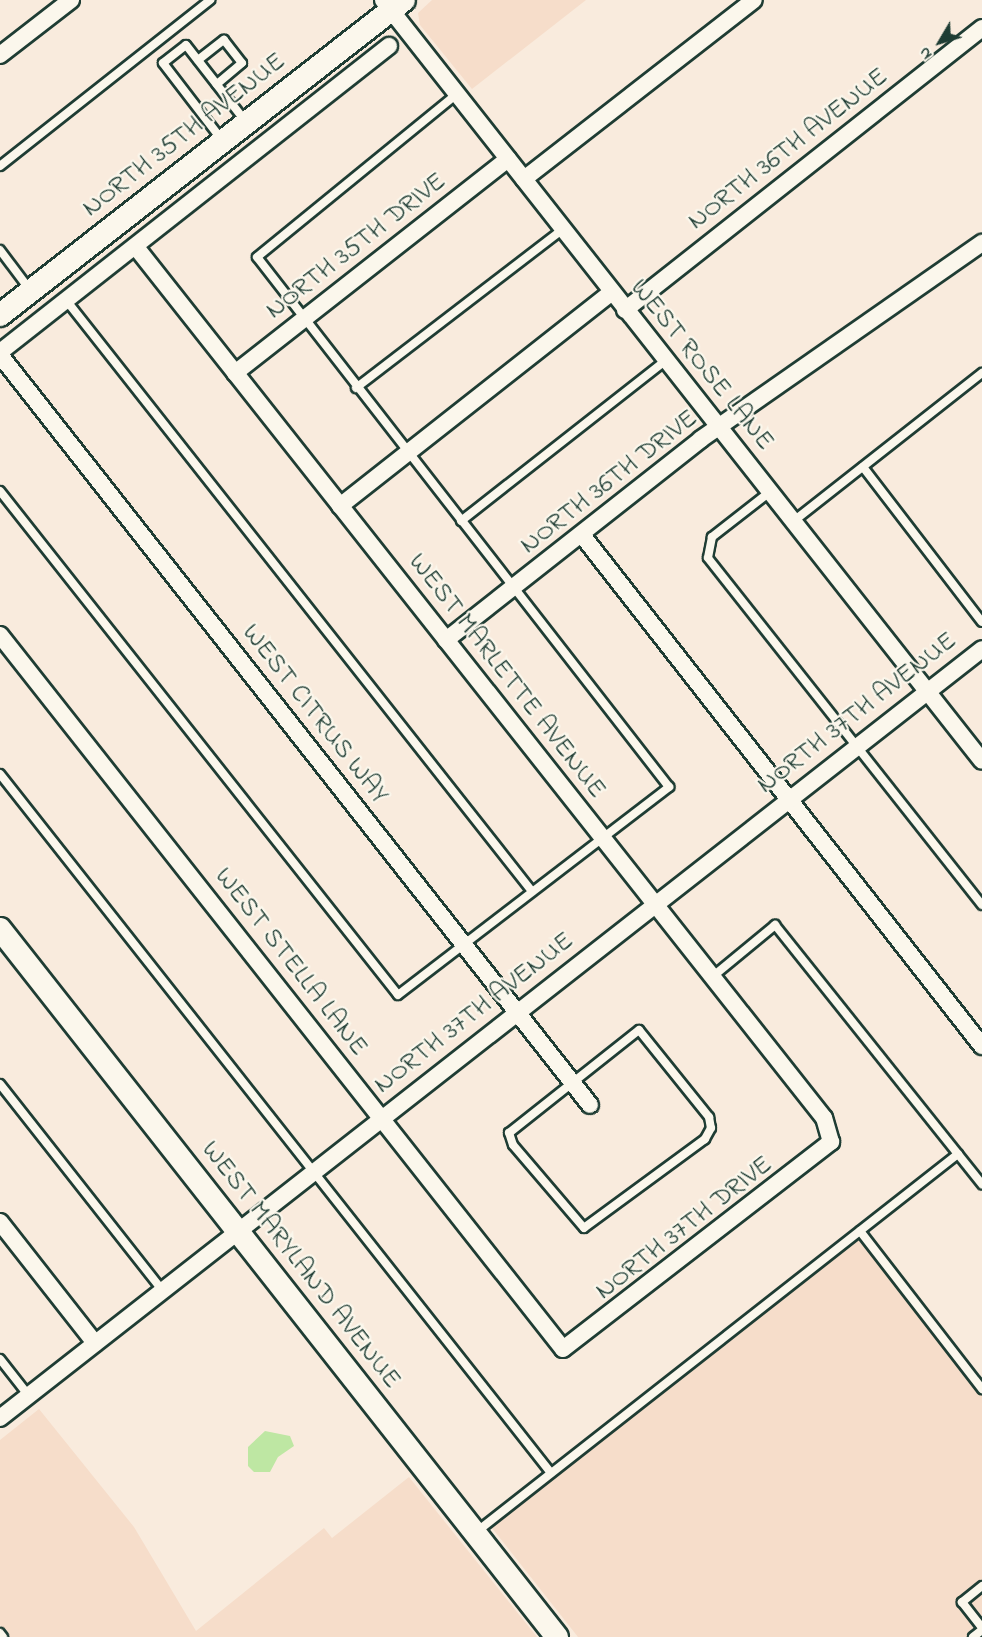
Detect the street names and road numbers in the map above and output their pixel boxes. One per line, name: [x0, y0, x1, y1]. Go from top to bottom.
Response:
street label: NORTH 35TH AVENUE: [76, 46, 292, 224]
street label: NORTH 36TH AVENUE: [681, 61, 895, 237]
street label: NORTH 35TH DRIVE: [259, 165, 453, 327]
street label: WEST ROSE LANE: [623, 273, 781, 457]
street label: NORTH 36TH DRIVE: [514, 403, 704, 561]
street label: WEST MARLETTE AVENUE: [401, 547, 613, 805]
street label: WEST CITRUS WAY: [235, 618, 395, 810]
street label: NORTH 37TH AVENUE: [751, 625, 963, 801]
street label: WEST STELLA LANE: [207, 861, 375, 1063]
street label: NORTH 37TH AVENUE: [368, 925, 580, 1101]
street label: WEST MARYLAND AVENUE: [194, 1134, 408, 1396]
street label: NORTH 37TH DRIVE: [589, 1149, 779, 1307]

